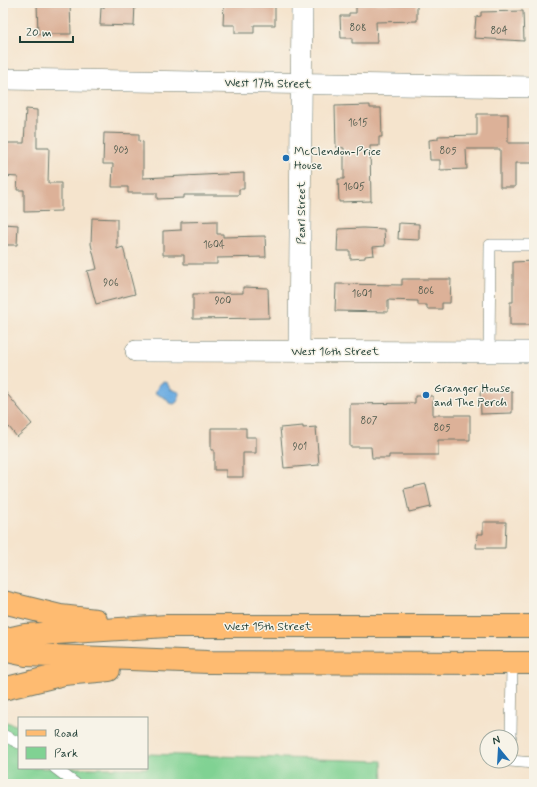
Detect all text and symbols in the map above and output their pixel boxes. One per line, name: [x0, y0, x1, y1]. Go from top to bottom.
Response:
scale bar: [20, 18, 73, 44]
house number: 808: [350, 22, 366, 35]
text: 20 m: [26, 25, 52, 41]
house number: 804: [490, 25, 508, 38]
street label: West 17th Street: [224, 75, 312, 93]
house number: 1615: [348, 117, 368, 130]
house number: 903: [114, 144, 128, 157]
place label: McClendon-Price House: [294, 144, 381, 174]
house number: 805: [440, 145, 457, 158]
marker: McClendon-Price House: [281, 153, 291, 163]
house number: 1605: [343, 181, 365, 194]
street label: Pearl Street: [294, 182, 310, 244]
house number: 1604: [203, 239, 225, 252]
house number: 906: [103, 277, 119, 290]
house number: 806: [418, 285, 434, 298]
house number: 1601: [352, 288, 372, 301]
house number: 900: [215, 295, 231, 308]
street label: West 16th Street: [291, 344, 379, 360]
place label: Granger House and The Perch: [434, 381, 510, 411]
marker: Granger House and The Perch: [421, 390, 431, 400]
house number: 807: [361, 415, 378, 428]
house number: 805: [434, 422, 451, 435]
house number: 901: [293, 441, 307, 454]
street label: West 15th Street: [224, 619, 312, 635]
legend: [18, 717, 148, 769]
text: Road: [54, 726, 78, 742]
north arrow: [479, 729, 519, 769]
text: N: [491, 733, 502, 748]
text: Park: [54, 746, 78, 762]

